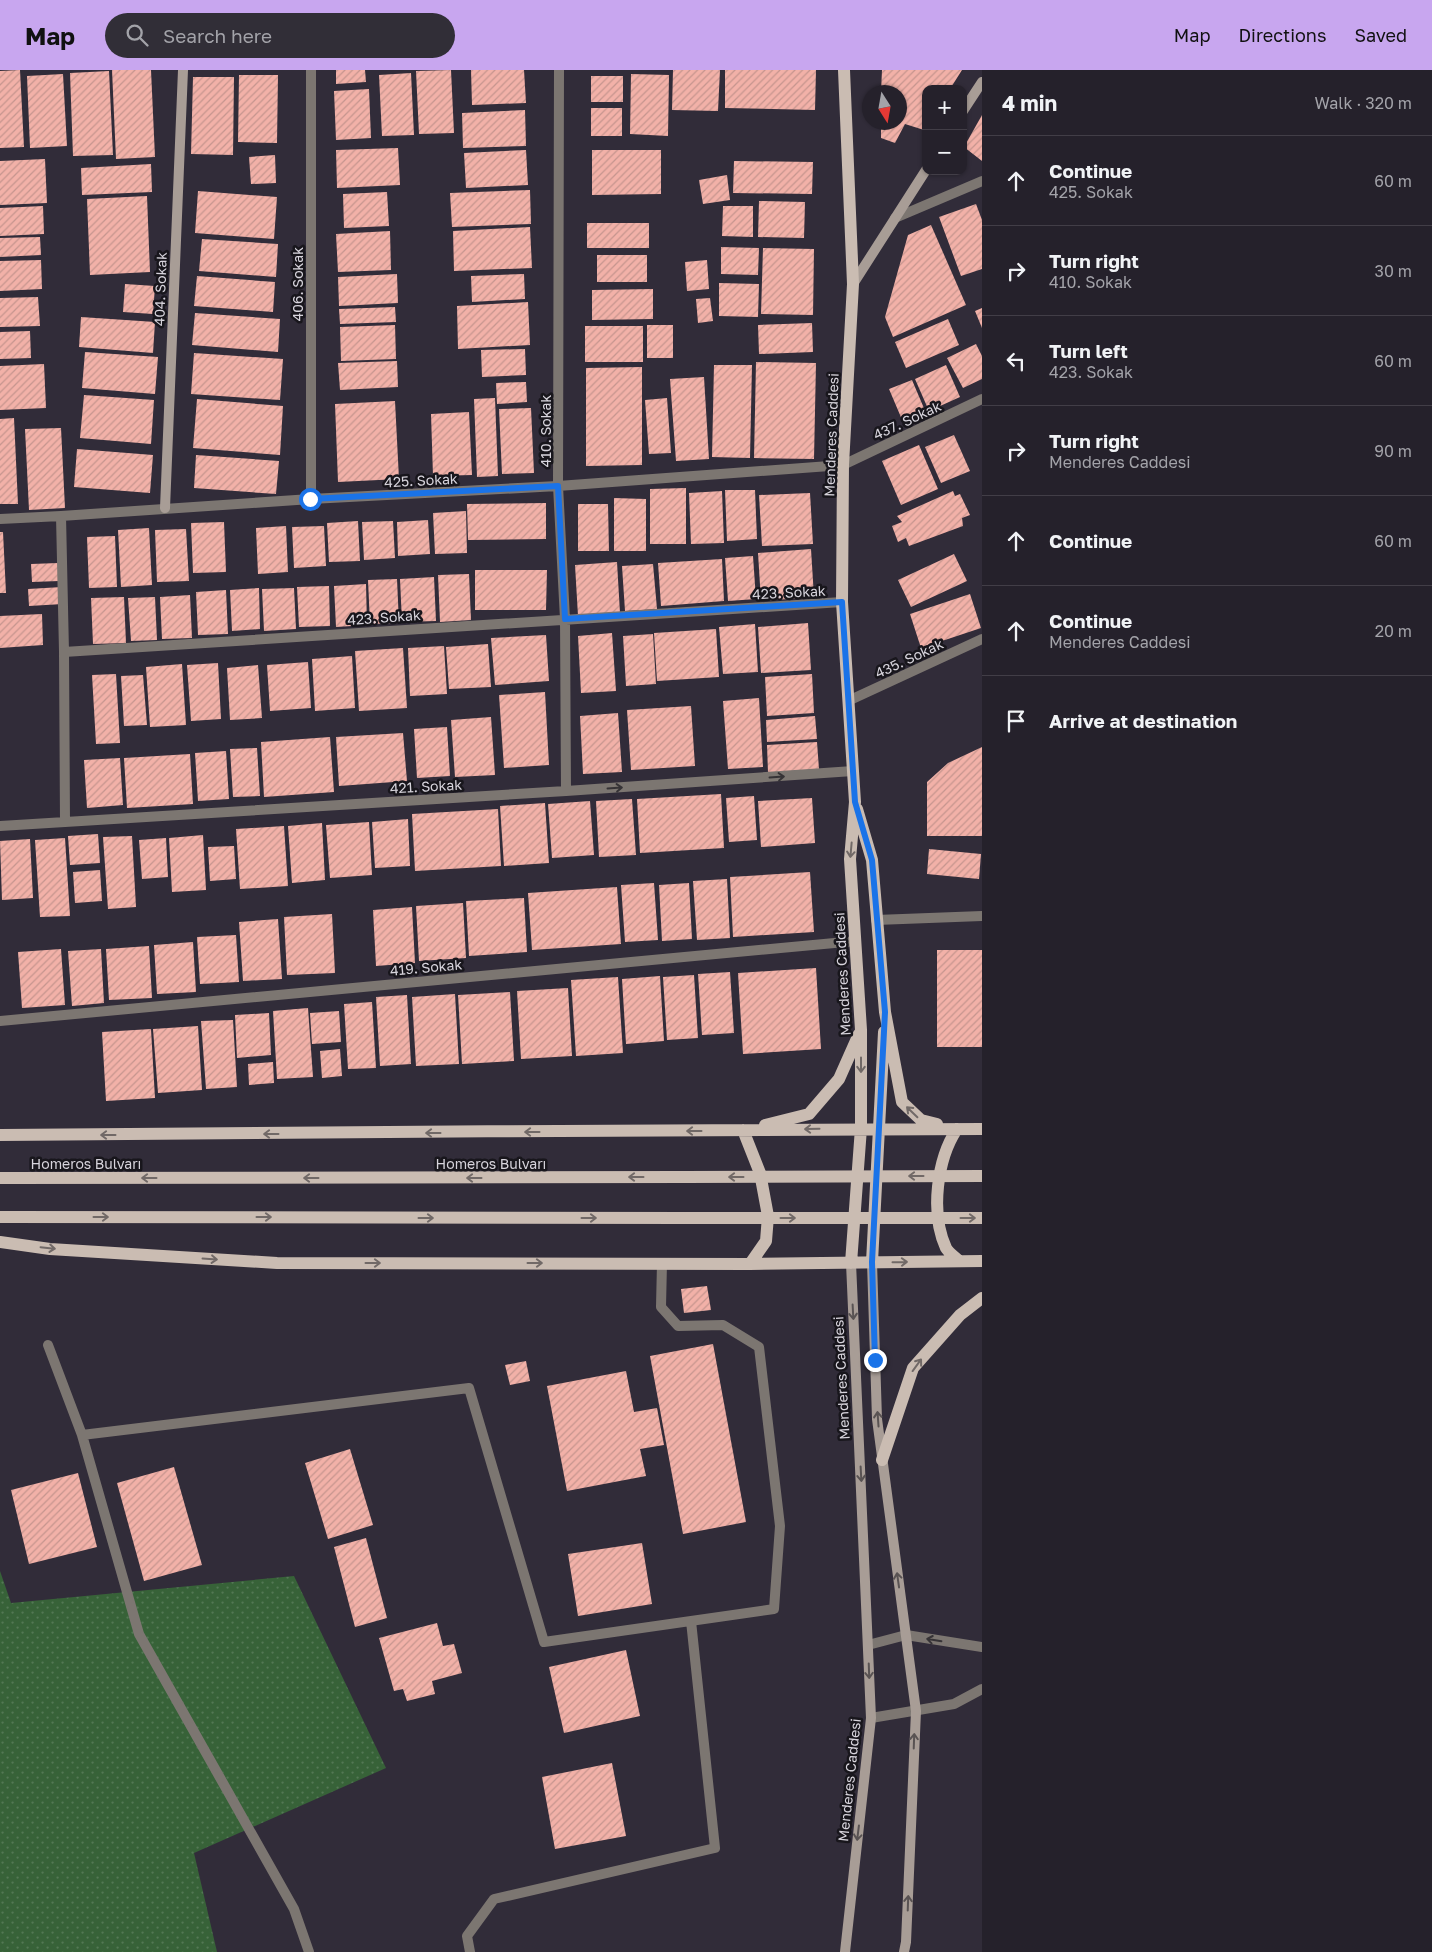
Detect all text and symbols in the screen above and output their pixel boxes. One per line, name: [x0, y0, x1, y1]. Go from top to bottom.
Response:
search box: [105, 13, 455, 58]
text: Map: [25, 21, 75, 50]
icon: search: [123, 21, 151, 49]
text: Search here: [163, 24, 272, 47]
text: Map: [1174, 24, 1210, 46]
text: Directions: [1238, 24, 1326, 46]
text: Saved: [1354, 24, 1407, 46]
north arrow: [862, 85, 907, 130]
map controls: [922, 85, 967, 175]
button: +: [922, 85, 967, 130]
text: 4 min: [1002, 90, 1057, 116]
text: Walk · 320 m: [1315, 93, 1412, 113]
button: −: [922, 130, 967, 175]
text: Continue: [1049, 159, 1132, 182]
icon: ahead: [1002, 167, 1030, 195]
text: 60 m: [1374, 171, 1412, 191]
text: 425. Sokak: [1049, 182, 1133, 202]
street label: 406. Sokak: [289, 247, 306, 321]
text: Turn right: [1049, 249, 1139, 272]
street label: 404. Sokak: [150, 251, 170, 326]
icon: right: [1002, 257, 1030, 285]
text: 30 m: [1375, 261, 1412, 281]
text: 410. Sokak: [1049, 272, 1132, 292]
text: Turn left: [1049, 339, 1128, 362]
icon: left: [1002, 347, 1030, 375]
text: 60 m: [1374, 351, 1412, 371]
text: 423. Sokak: [1049, 362, 1133, 382]
street label: Menderes Caddesi: [820, 373, 842, 497]
street label: 410. Sokak: [537, 395, 554, 467]
street label: 437. Sokak: [870, 397, 944, 443]
text: Turn right: [1049, 429, 1139, 452]
icon: right: [1002, 437, 1030, 465]
text: 90 m: [1374, 441, 1412, 461]
text: Menderes Caddesi: [1049, 452, 1191, 472]
street label: 425. Sokak: [384, 470, 458, 490]
route start: [299, 488, 322, 511]
icon: ahead: [1002, 527, 1030, 555]
text: Continue: [1049, 529, 1132, 552]
text: 60 m: [1374, 531, 1412, 551]
street label: 423. Sokak: [752, 582, 826, 602]
street label: 423. Sokak: [347, 606, 421, 628]
text: Continue: [1049, 609, 1132, 632]
icon: ahead: [1002, 617, 1030, 645]
text: 20 m: [1375, 621, 1412, 641]
text: Menderes Caddesi: [1049, 632, 1191, 652]
street label: 435. Sokak: [872, 635, 946, 681]
icon: arrive: [1002, 707, 1030, 735]
text: Arrive at destination: [1049, 709, 1237, 732]
one-way arrow: [769, 772, 785, 781]
street label: 421. Sokak: [390, 776, 463, 796]
one-way arrow: [607, 783, 623, 793]
one-way arrow: [846, 842, 856, 858]
street label: Menderes Caddesi: [830, 912, 854, 1036]
street label: 419. Sokak: [389, 955, 463, 979]
one-way arrow: [856, 1056, 866, 1073]
one-way arrow: [906, 1106, 919, 1118]
one-way arrow: [804, 1124, 820, 1134]
one-way arrow: [686, 1126, 702, 1136]
one-way arrow: [524, 1127, 540, 1137]
one-way arrow: [425, 1128, 442, 1138]
one-way arrow: [263, 1129, 279, 1139]
one-way arrow: [100, 1130, 116, 1140]
street label: Homeros Bulvarı: [31, 1155, 141, 1172]
street label: Homeros Bulvarı: [436, 1155, 546, 1172]
one-way arrow: [908, 1171, 924, 1181]
one-way arrow: [629, 1172, 645, 1182]
one-way arrow: [728, 1172, 744, 1182]
one-way arrow: [141, 1173, 158, 1183]
one-way arrow: [304, 1173, 320, 1183]
one-way arrow: [466, 1173, 482, 1183]
one-way arrow: [92, 1212, 109, 1222]
one-way arrow: [255, 1212, 271, 1222]
one-way arrow: [418, 1213, 434, 1223]
one-way arrow: [580, 1213, 596, 1223]
one-way arrow: [779, 1213, 795, 1223]
one-way arrow: [959, 1213, 975, 1223]
one-way arrow: [40, 1243, 56, 1253]
one-way arrow: [202, 1254, 218, 1264]
one-way arrow: [892, 1257, 908, 1267]
one-way arrow: [364, 1258, 381, 1268]
one-way arrow: [527, 1258, 543, 1268]
one-way arrow: [849, 1304, 858, 1320]
street label: Menderes Caddesi: [829, 1316, 853, 1440]
route end: [864, 1349, 887, 1372]
one-way arrow: [912, 1358, 922, 1372]
one-way arrow: [873, 1411, 882, 1427]
one-way arrow: [856, 1466, 865, 1482]
one-way arrow: [893, 1572, 903, 1588]
one-way arrow: [926, 1635, 942, 1645]
one-way arrow: [865, 1663, 874, 1679]
street label: Menderes Caddesi: [834, 1718, 864, 1842]
one-way arrow: [910, 1733, 919, 1749]
one-way arrow: [853, 1825, 863, 1841]
one-way arrow: [903, 1896, 912, 1912]

